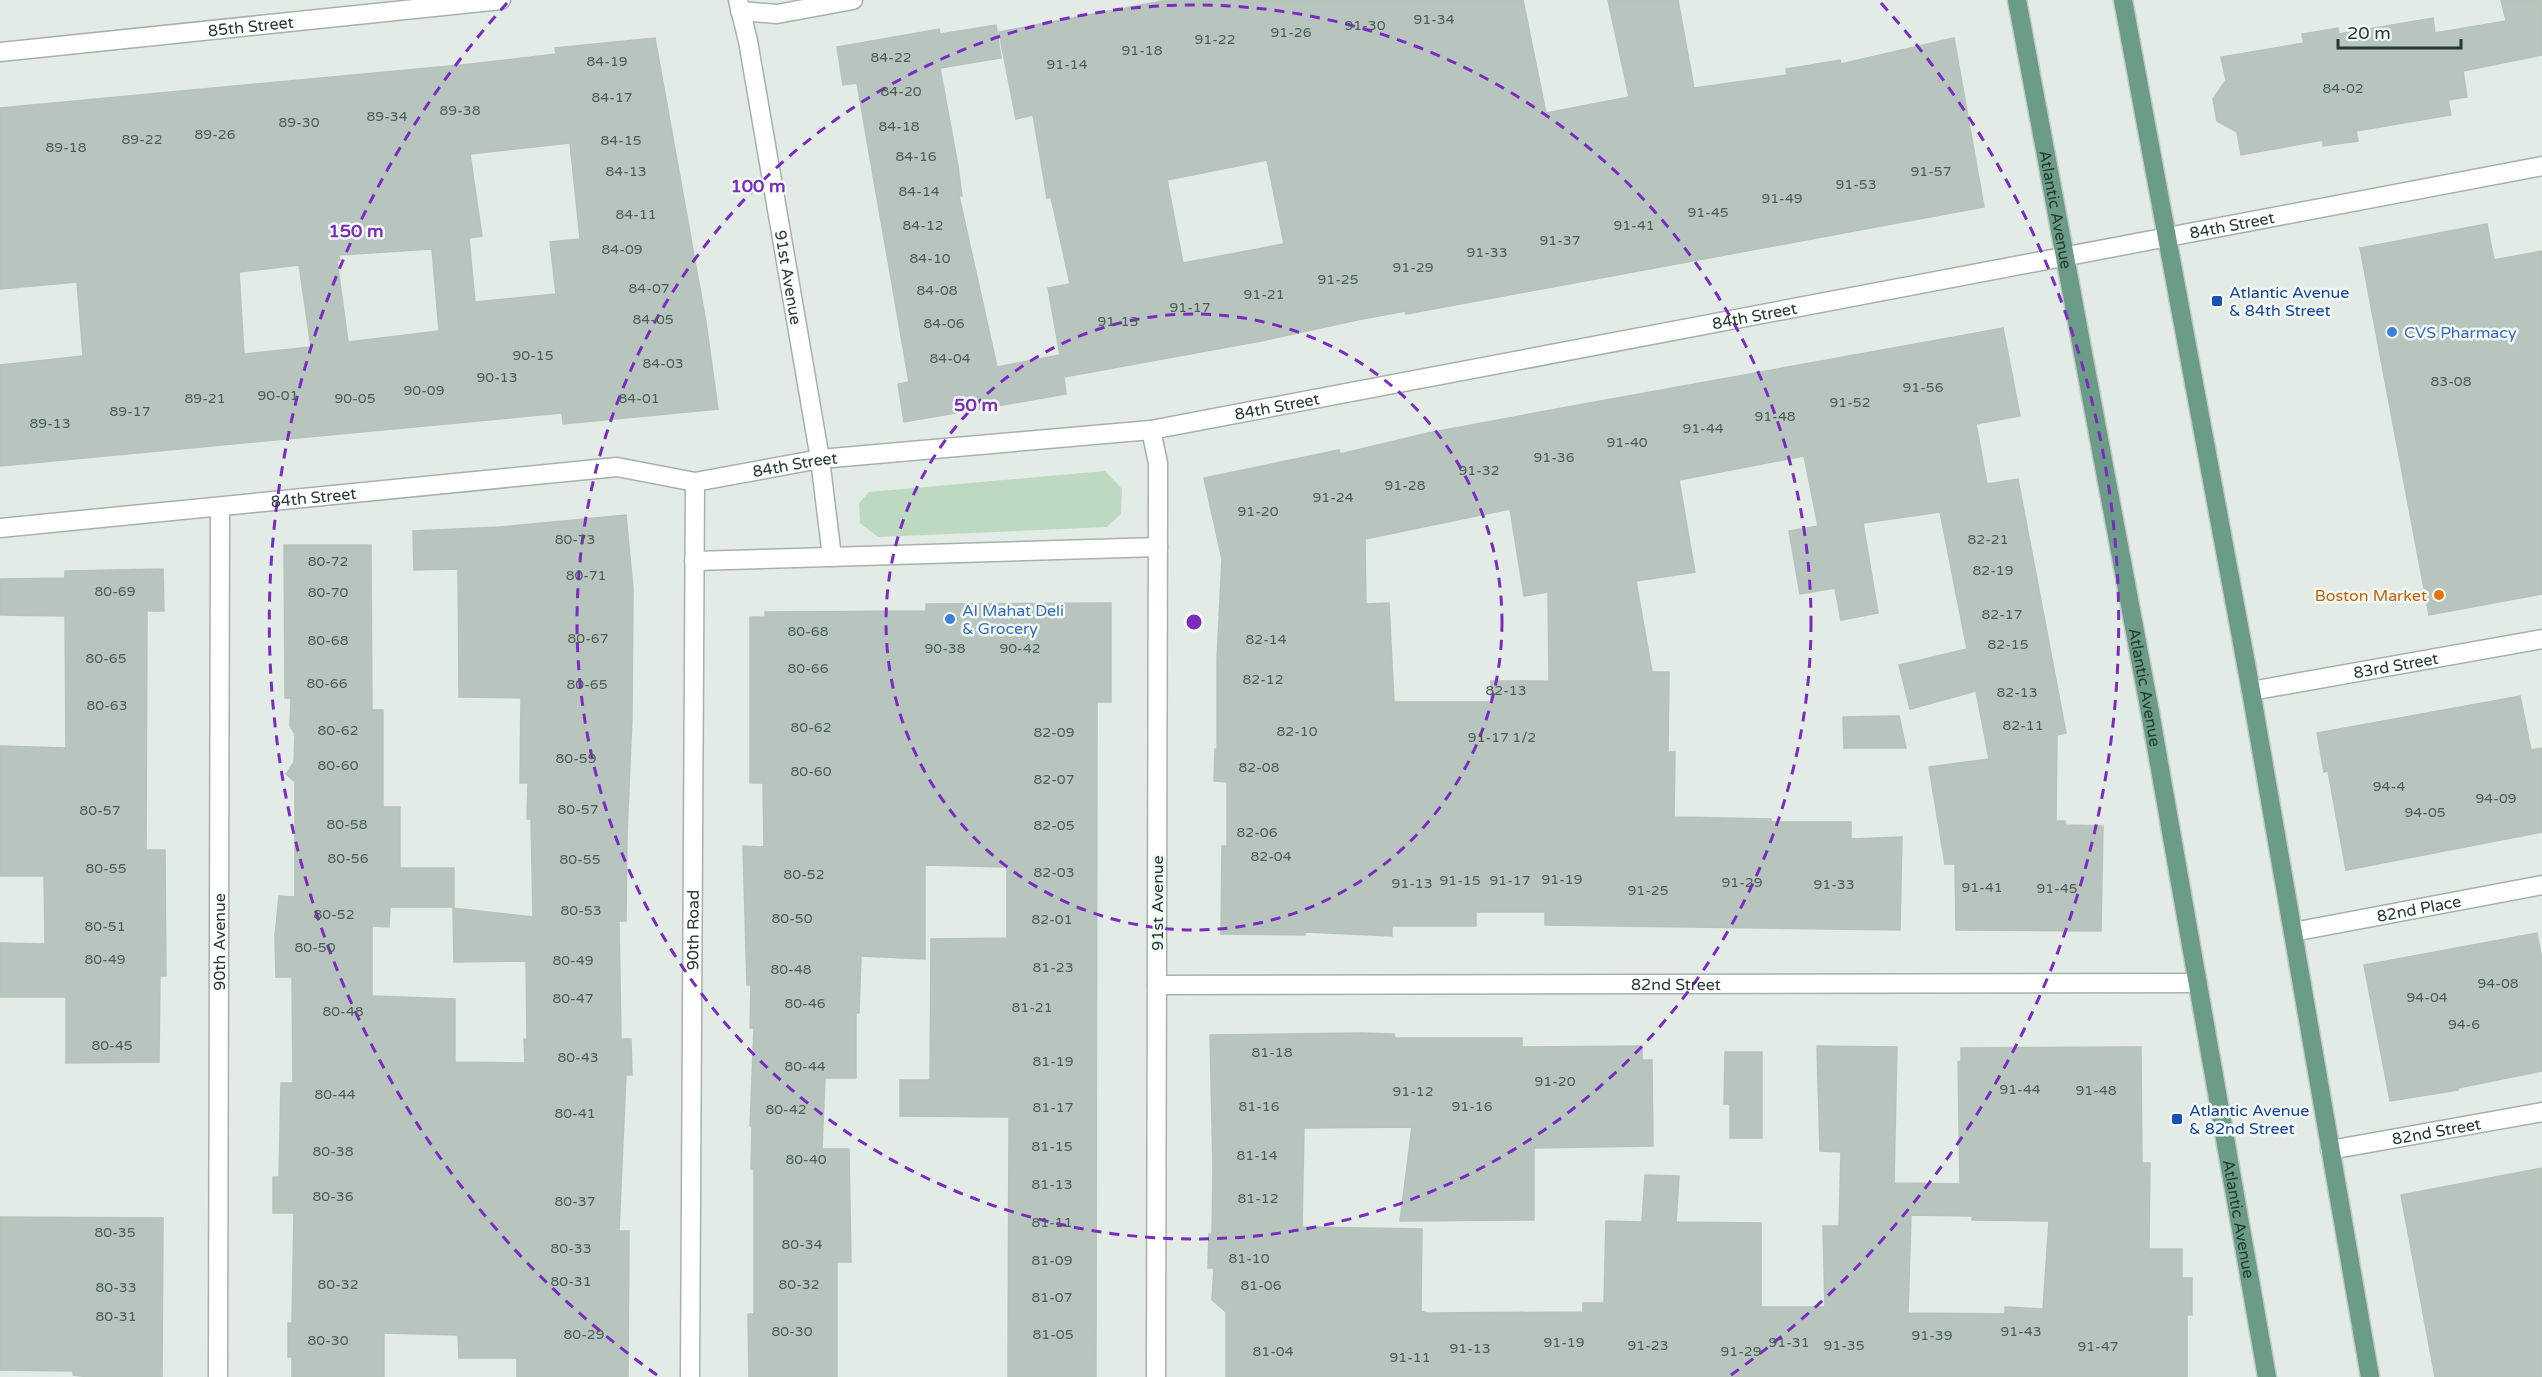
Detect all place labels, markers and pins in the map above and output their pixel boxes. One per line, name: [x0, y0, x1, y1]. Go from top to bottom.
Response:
place label: Atlantic Avenue & 84th Street: [2229, 283, 2349, 321]
marker: Atlantic Avenue & 84th Street: [2210, 294, 2224, 308]
place label: CVS Pharmacy: [2404, 323, 2517, 343]
marker: CVS Pharmacy: [2385, 325, 2399, 339]
place label: Boston Market: [2315, 586, 2427, 606]
marker: Boston Market: [2432, 588, 2446, 602]
place label: Al Mahat Deli & Grocery: [962, 601, 1064, 639]
marker: Al Mahat Deli & Grocery: [943, 612, 957, 626]
centre of rings: [1184, 612, 1204, 632]
place label: Atlantic Avenue & 82nd Street: [2189, 1101, 2309, 1139]
marker: Atlantic Avenue & 82nd Street: [2170, 1112, 2184, 1126]

